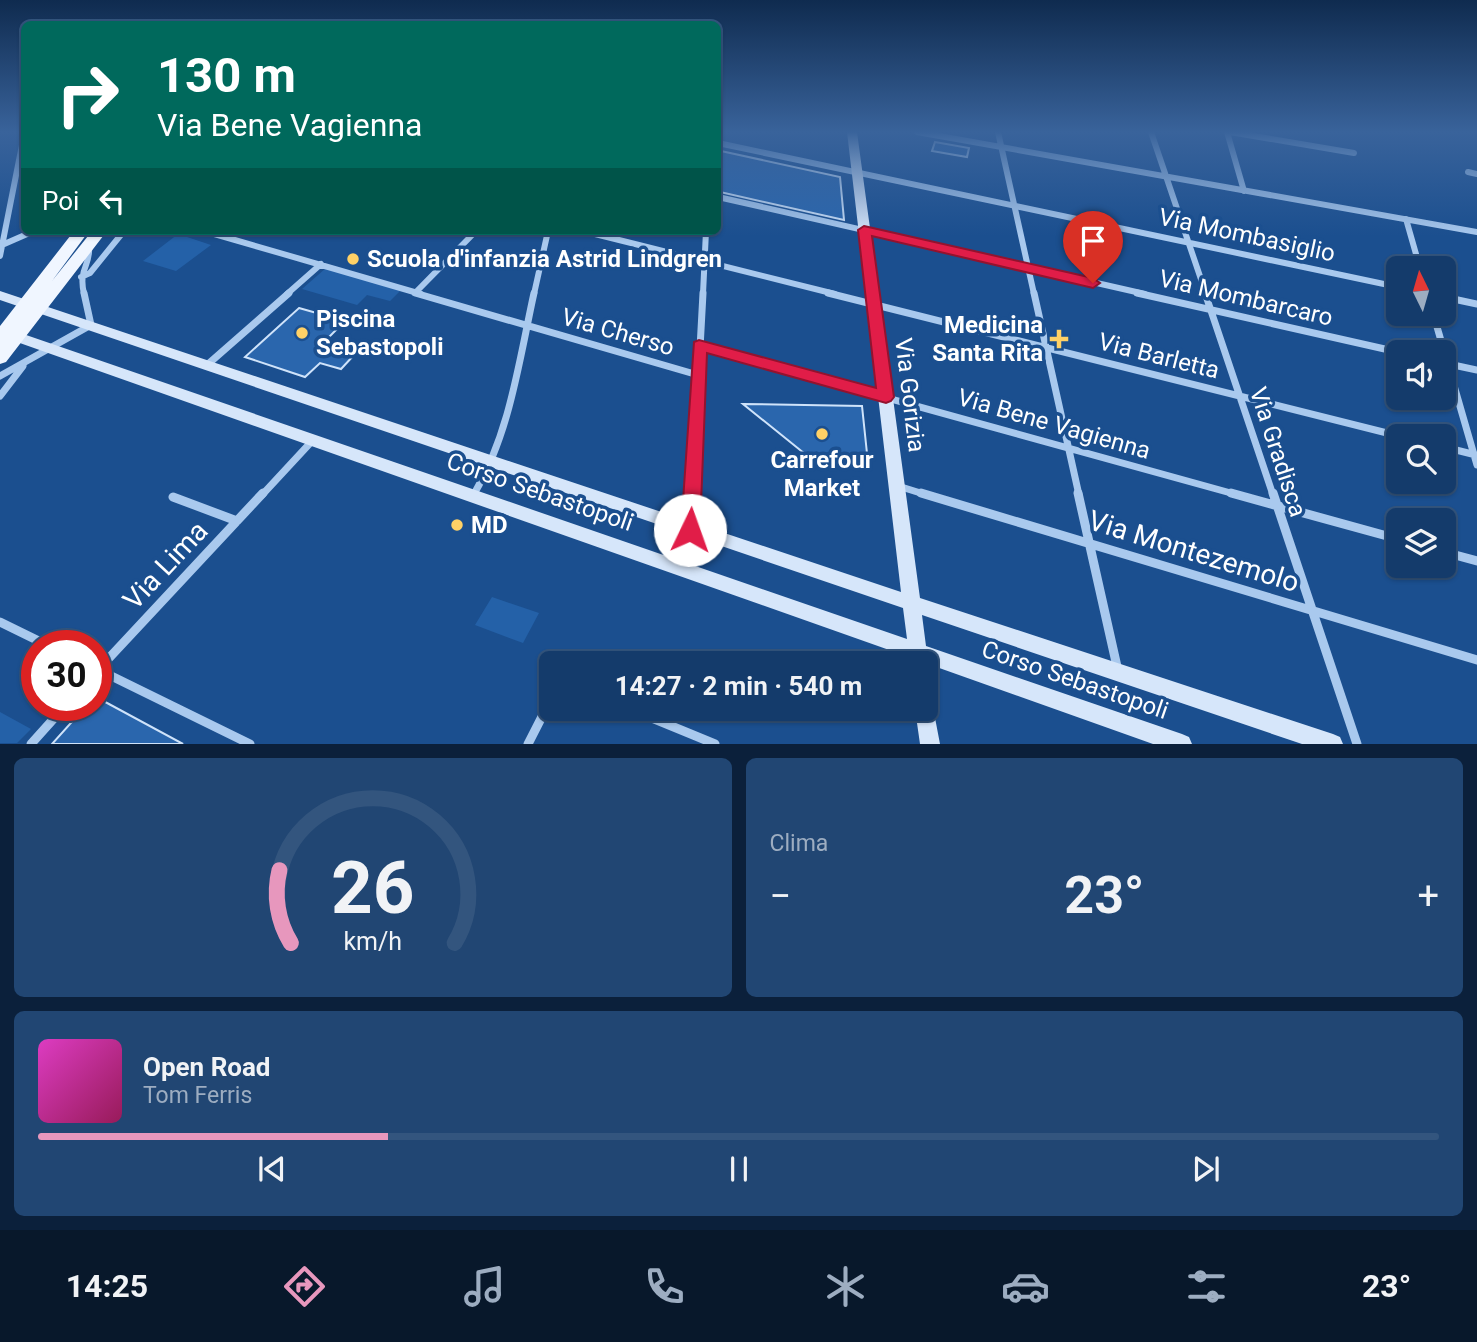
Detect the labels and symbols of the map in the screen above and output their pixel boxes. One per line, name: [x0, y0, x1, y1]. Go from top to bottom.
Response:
street label: Via Mombasiglio: [1156, 203, 1338, 267]
pin: [1063, 211, 1123, 283]
place label: Scuola d'infanzia Astrid Lindgren: [367, 245, 722, 273]
marker: Scuola d'infanzia Astrid Lindgren: [345, 251, 361, 267]
north arrow: [1386, 256, 1456, 326]
street label: Via Mombarcaro: [1156, 264, 1336, 332]
street label: Via Cherso: [558, 303, 678, 361]
place label: Piscina Sebastopoli: [316, 305, 444, 361]
place label: Medicina Santa Rita: [932, 311, 1043, 367]
marker: Piscina Sebastopoli: [294, 325, 310, 341]
street label: Via Barletta: [1096, 327, 1222, 385]
marker: Medicina Santa Rita: [1049, 329, 1069, 349]
street label: Via Gorizia: [889, 336, 931, 454]
street label: Via Bene Vagienna: [954, 383, 1154, 465]
street label: Via Gradisca: [1244, 384, 1312, 520]
marker: Carrefour Market: [814, 426, 830, 442]
place label: Carrefour Market: [770, 446, 874, 502]
street label: Corso Sebastopoli: [443, 447, 637, 537]
position arrow: [653, 493, 727, 567]
street label: Via Montezemolo: [1085, 504, 1303, 599]
place label: MD: [471, 511, 508, 539]
street label: Via Lima: [116, 514, 214, 616]
marker: MD: [449, 517, 465, 533]
speed limit sign: 30: [21, 630, 112, 721]
street label: Corso Sebastopoli: [978, 635, 1172, 725]

